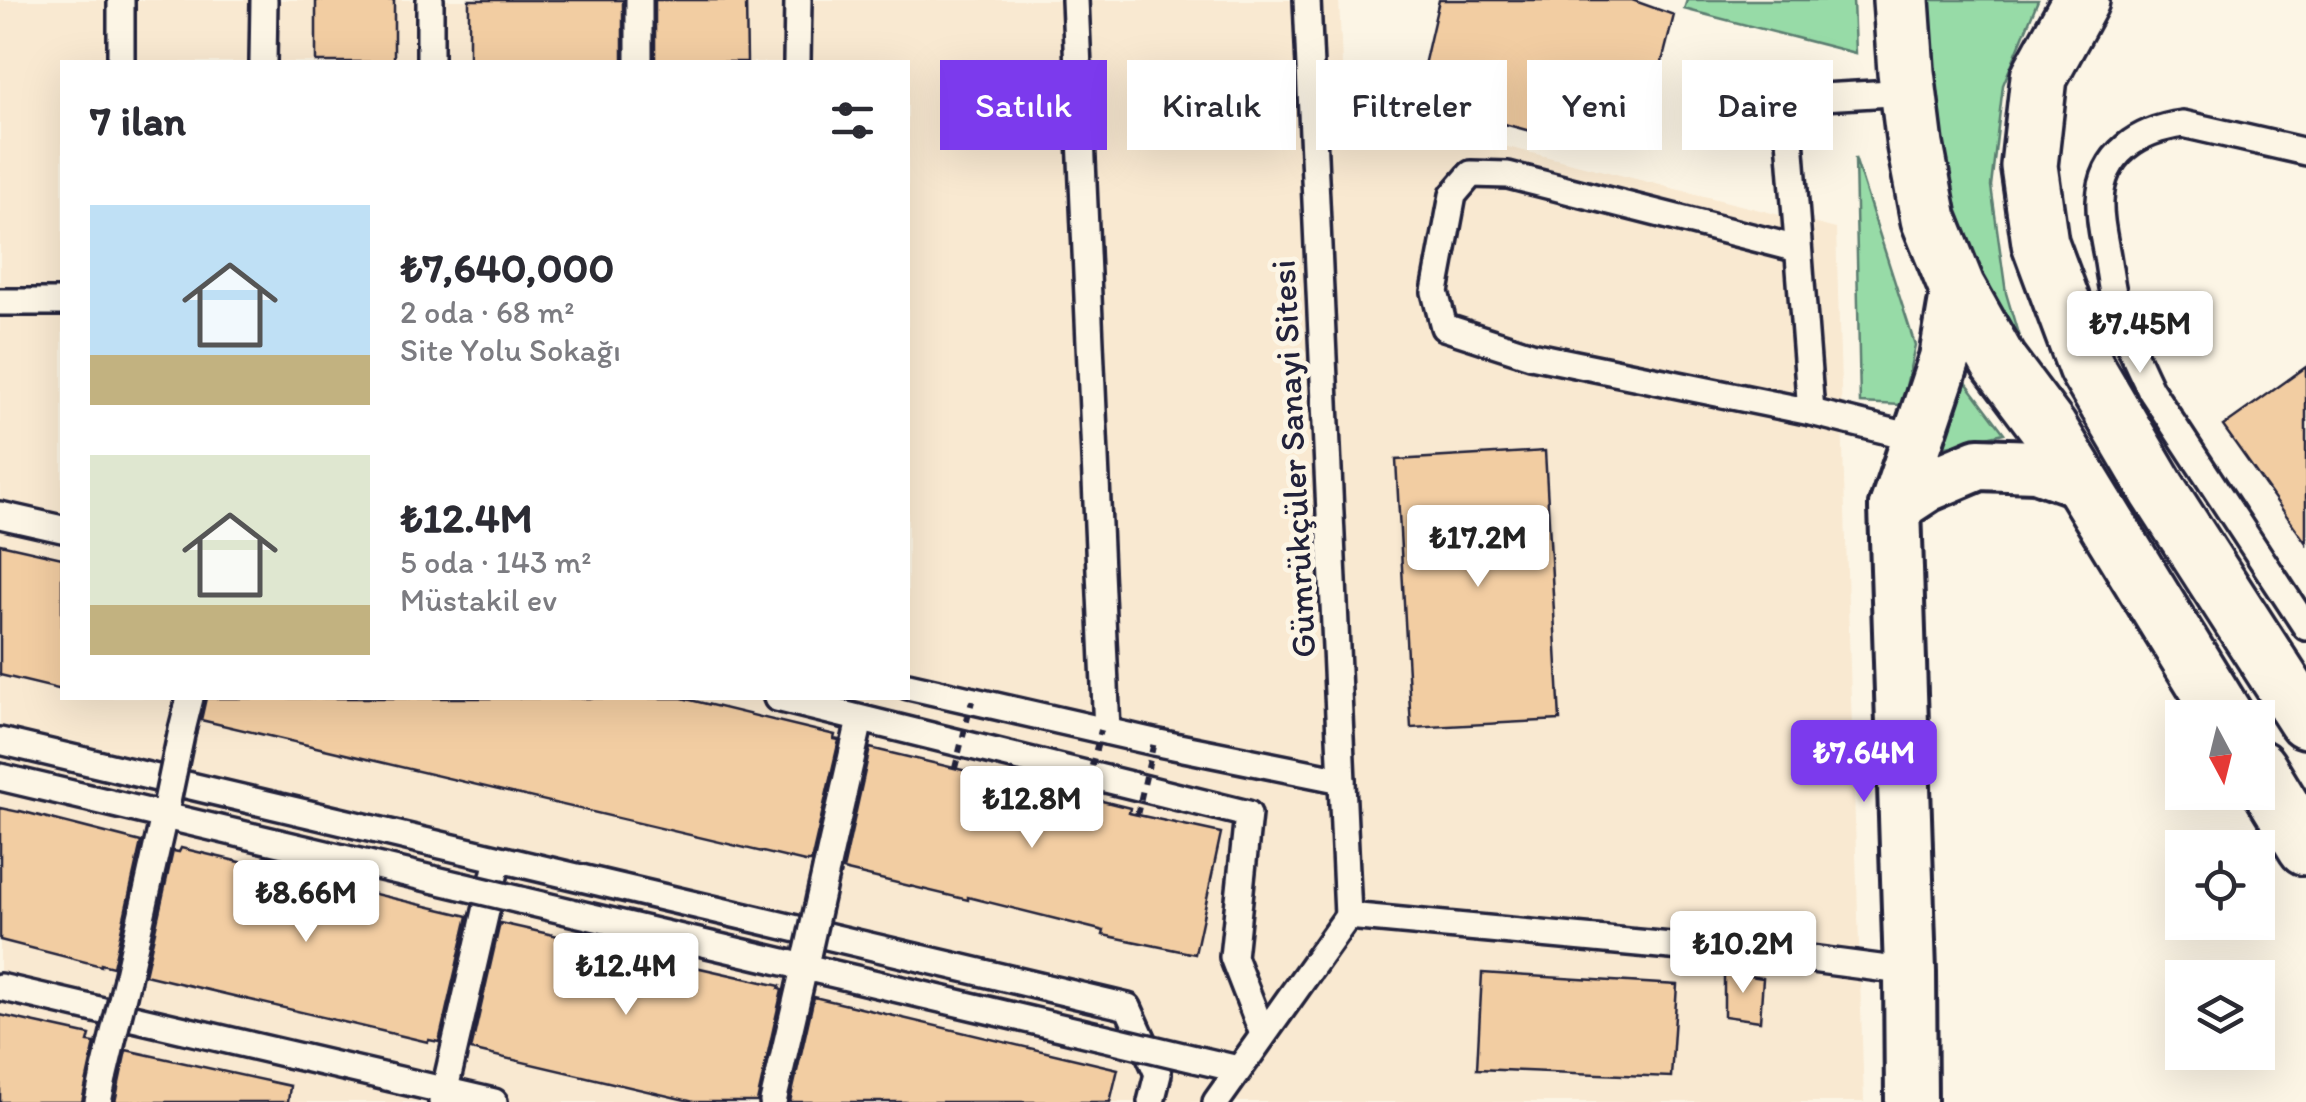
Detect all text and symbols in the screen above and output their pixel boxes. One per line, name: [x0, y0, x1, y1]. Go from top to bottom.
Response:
chip: Satılık: [940, 60, 1107, 150]
chip: Kiralık: [1127, 60, 1296, 150]
chip: Filtreler: [1316, 60, 1507, 150]
chip: Yeni: [1527, 60, 1662, 150]
chip: Daire: [1682, 60, 1833, 150]
icon: filters: [825, 93, 880, 148]
text: 7 ilan: [90, 95, 186, 146]
text: ₺7,640,000: [400, 242, 614, 293]
icon: home: [170, 245, 290, 365]
street label: Gümrükçüler Sanayi Sitesi: [1262, 259, 1324, 659]
pin: ₺7.45M: [2059, 291, 2221, 376]
text: 2 oda · 68 m²: [400, 293, 574, 331]
text: ₺7.45M: [2089, 304, 2191, 342]
text: Site Yolu Sokağı: [400, 331, 621, 369]
text: ₺12.4M: [400, 492, 533, 543]
icon: home: [170, 495, 290, 615]
pin: ₺17.2M: [1397, 505, 1559, 590]
text: ₺17.2M: [1429, 518, 1527, 556]
text: 5 oda · 143 m²: [400, 543, 592, 581]
text: Müstakil ev: [400, 581, 557, 619]
north arrow: [2165, 700, 2275, 810]
map controls: [2165, 700, 2275, 1070]
pin: ₺7.64M: [1783, 720, 1945, 805]
text: ₺7.64M: [1813, 733, 1915, 771]
pin: ₺12.8M: [951, 766, 1113, 851]
text: ₺12.8M: [982, 779, 1082, 817]
button: locate: [2165, 830, 2275, 940]
pin: ₺8.66M: [225, 860, 387, 945]
text: ₺8.66M: [255, 873, 357, 911]
pin: ₺10.2M: [1662, 911, 1824, 996]
text: ₺10.2M: [1692, 924, 1794, 962]
pin: ₺12.4M: [545, 933, 707, 1018]
text: ₺12.4M: [575, 946, 677, 984]
button: layers: [2165, 960, 2275, 1070]

